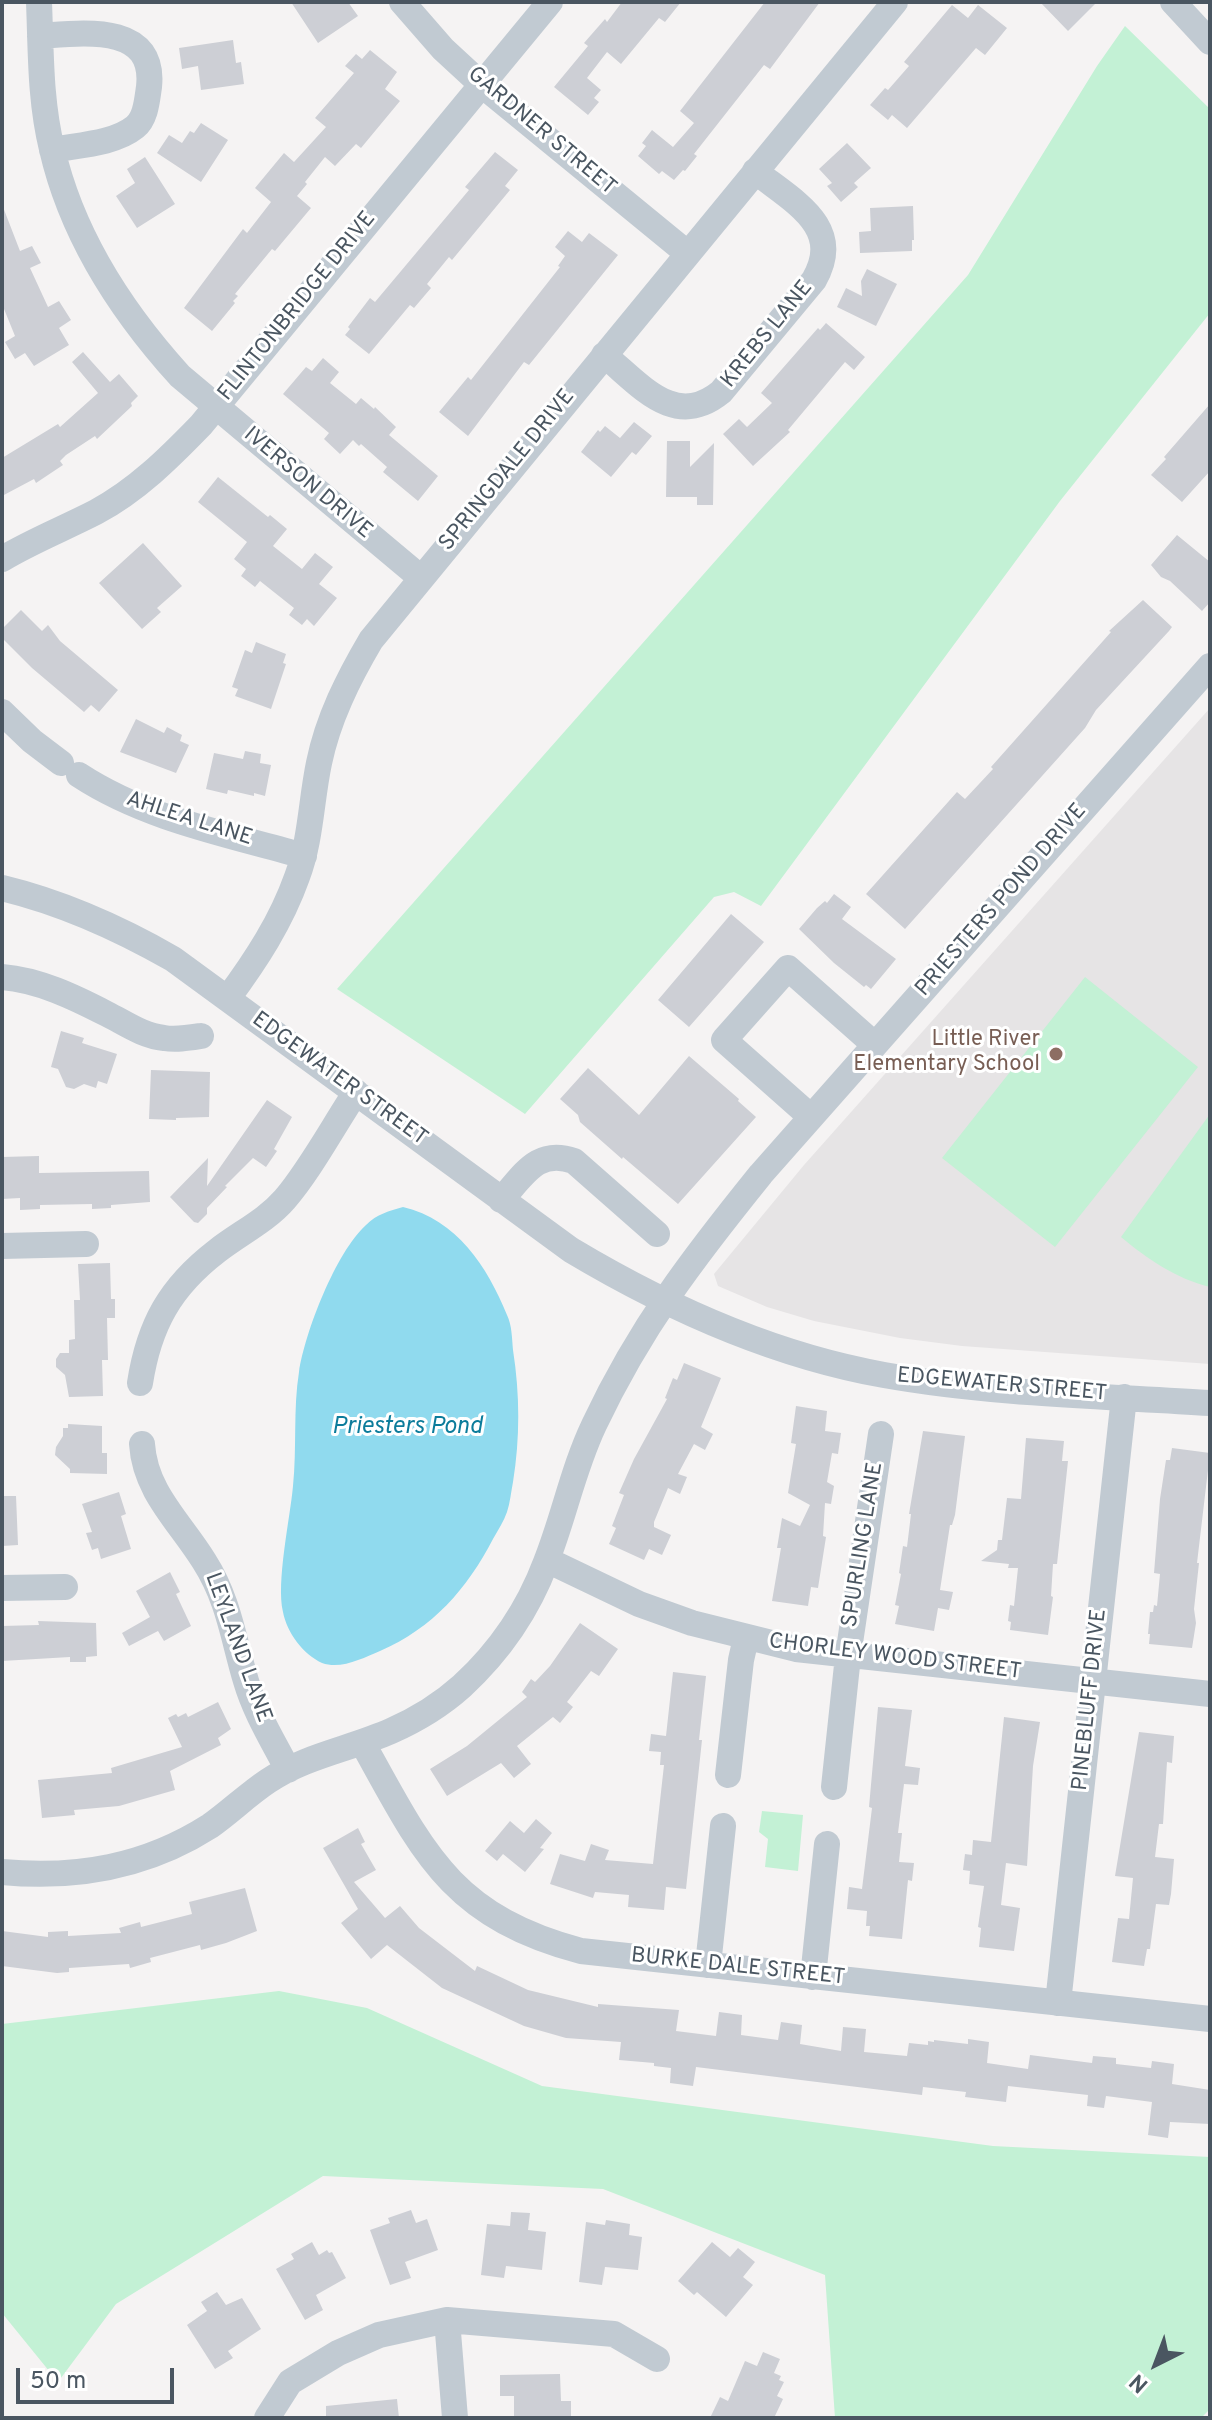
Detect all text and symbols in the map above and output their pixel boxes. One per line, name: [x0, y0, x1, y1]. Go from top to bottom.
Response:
street label: GARDNER STREET: [461, 62, 621, 202]
street label: FLINTONBRIDGE DRIVE: [214, 207, 382, 407]
street label: KREBS LANE: [717, 276, 819, 394]
street label: SPRINGDALE DRIVE: [435, 385, 581, 557]
street label: IVERSON DRIVE: [237, 422, 377, 546]
street label: AHLEA LANE: [122, 787, 256, 853]
street label: PRIESTERS POND DRIVE: [911, 799, 1093, 1003]
street label: EDGEWATER STREET: [246, 1007, 432, 1153]
place label: Little River Elementary School: [853, 1028, 1040, 1080]
marker: Little River Elementary School: [1047, 1045, 1065, 1063]
street label: EDGEWATER STREET: [896, 1364, 1108, 1408]
water label: Priesters Pond: [332, 1414, 482, 1442]
street label: SPURLING LANE: [838, 1461, 890, 1629]
street label: LEYLAND LANE: [198, 1569, 276, 1727]
street label: PINEBLUFF DRIVE: [1068, 1608, 1114, 1792]
street label: CHORLEY WOOD STREET: [767, 1629, 1023, 1687]
street label: BURKE DALE STREET: [630, 1944, 846, 1992]
north arrow: [1116, 2324, 1196, 2404]
scale bar: [20, 2352, 178, 2402]
text: 50 m: [30, 2367, 86, 2397]
text: N: [1125, 2367, 1155, 2398]

